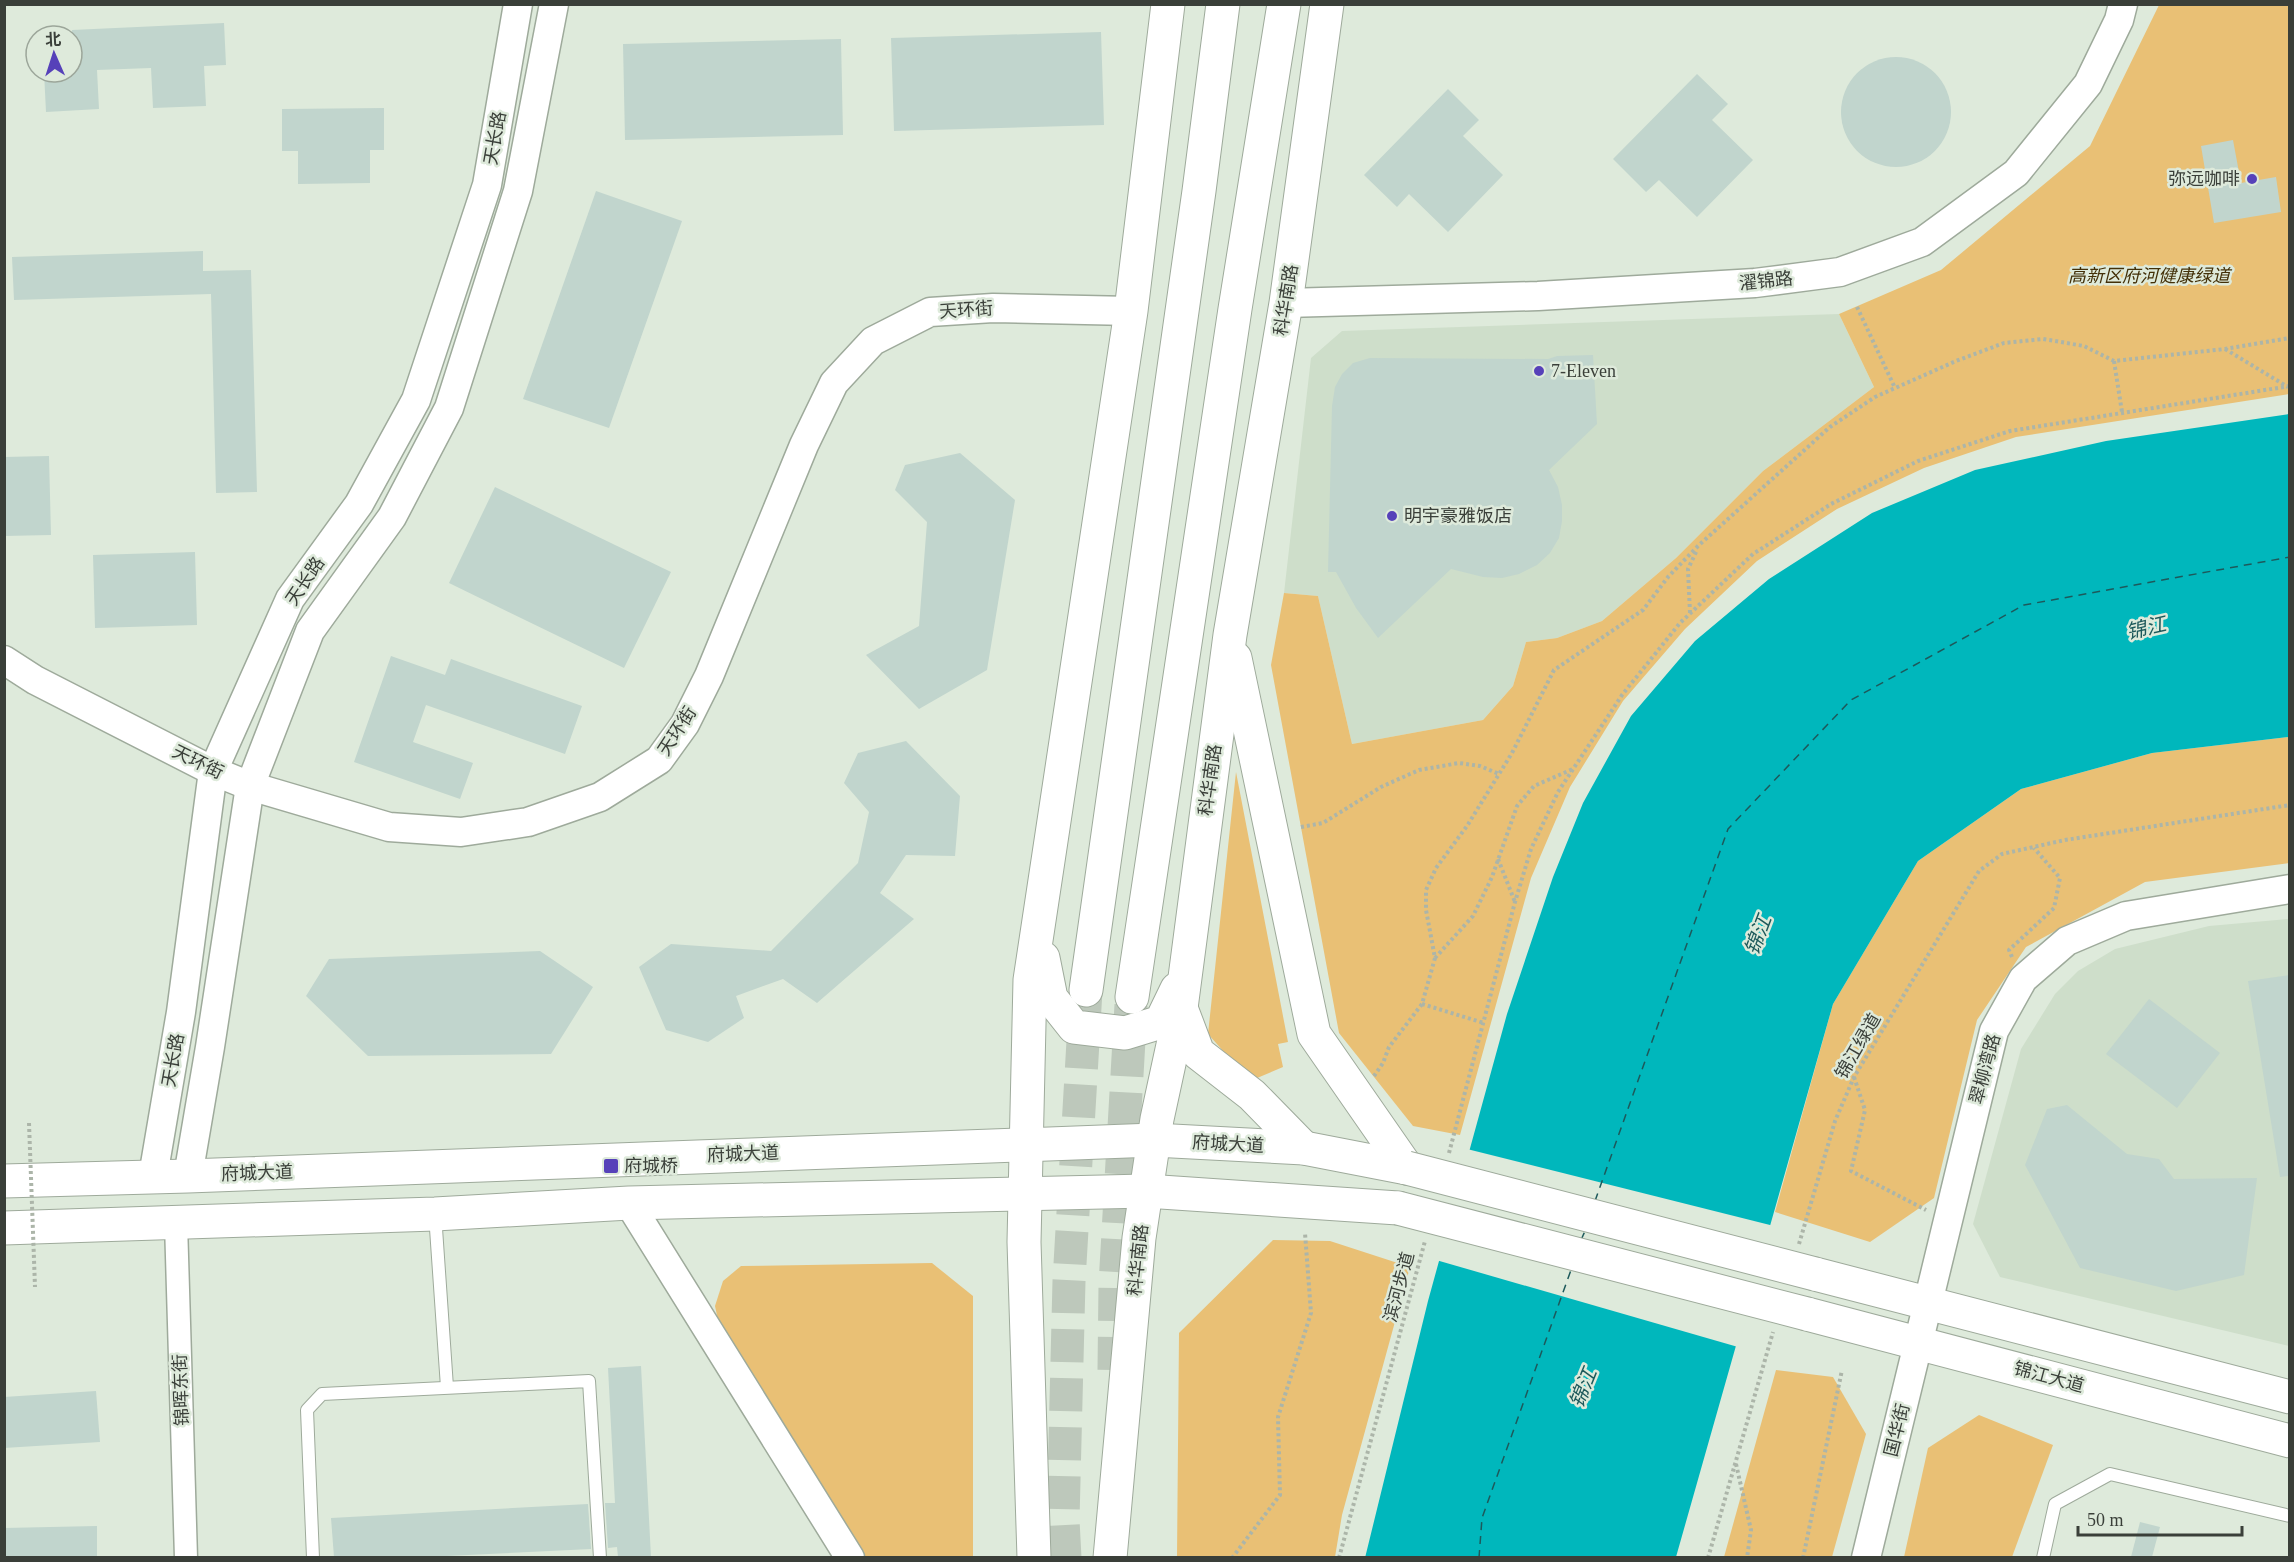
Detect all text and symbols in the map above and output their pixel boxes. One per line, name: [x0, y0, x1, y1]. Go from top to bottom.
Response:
north arrow: [24, 24, 84, 84]
text: 北: [45, 31, 62, 48]
street label: 天长路: [480, 110, 510, 166]
place label: 弥远咖啡: [2168, 169, 2240, 189]
marker: 弥远咖啡: [2245, 172, 2259, 186]
street label: 科华南路: [1270, 263, 1302, 337]
park label: 高新区府河健康绿道: [2068, 266, 2233, 286]
street label: 濯锦路: [1738, 268, 1794, 294]
street label: 天环街: [938, 298, 994, 322]
place label: 7-Eleven: [1551, 361, 1616, 381]
marker: 7-Eleven: [1532, 364, 1546, 378]
place label: 明宇豪雅饭店: [1404, 506, 1512, 526]
marker: 明宇豪雅饭店: [1385, 509, 1399, 523]
street label: 天长路: [282, 553, 328, 609]
water label: 锦江: [2124, 612, 2170, 643]
street label: 天环街: [654, 703, 700, 759]
street label: 天环街: [169, 741, 227, 783]
street label: 科华南路: [1195, 743, 1225, 817]
water label: 锦江: [1741, 911, 1776, 958]
street label: 锦江绿道: [1831, 1010, 1885, 1082]
street label: 天长路: [158, 1032, 188, 1088]
street label: 翠柳湾路: [1966, 1032, 2004, 1106]
street label: 府城大道: [1192, 1132, 1264, 1156]
street label: 府城大道: [707, 1143, 779, 1165]
place label: 府城桥: [624, 1156, 678, 1176]
marker: 府城桥: [602, 1157, 620, 1175]
street label: 府城大道: [221, 1162, 293, 1184]
street label: 科华南路: [1124, 1223, 1152, 1297]
street label: 滨河步道: [1380, 1250, 1418, 1324]
street label: 锦晖东街: [170, 1354, 192, 1426]
street label: 锦江大道: [2012, 1358, 2086, 1396]
water label: 锦江: [1565, 1363, 1601, 1411]
street label: 国华街: [1881, 1401, 1913, 1459]
scale bar: [2078, 1499, 2242, 1537]
text: 50 m: [2087, 1510, 2124, 1530]

